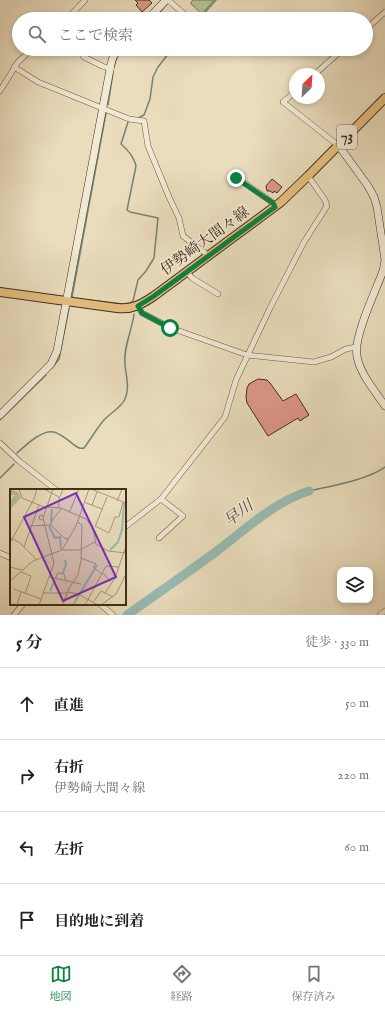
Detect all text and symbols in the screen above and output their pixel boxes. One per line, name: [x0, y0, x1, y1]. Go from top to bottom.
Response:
search box: [12, 12, 373, 56]
icon: search: [26, 23, 48, 45]
text: ここで検索: [58, 26, 133, 45]
north arrow: [289, 68, 325, 104]
road number: 73: [337, 125, 357, 149]
route end: [227, 169, 245, 187]
street label: 伊勢崎大間々線: [157, 202, 253, 280]
route start: [161, 319, 179, 337]
inset map: [10, 489, 126, 605]
water label: 早川: [220, 495, 259, 531]
map controls: [337, 567, 373, 603]
button: layers: [337, 567, 373, 603]
text: 5 分: [16, 633, 43, 654]
text: 徒歩 · 330 m: [305, 634, 369, 651]
icon: ahead: [16, 693, 38, 715]
text: 50 m: [345, 695, 369, 712]
text: 直進: [54, 696, 84, 715]
text: 右折: [54, 758, 84, 777]
icon: right: [16, 765, 38, 787]
text: 220 m: [338, 767, 369, 784]
text: 伊勢崎大間々線: [54, 780, 145, 797]
icon: left: [16, 837, 38, 859]
text: 60 m: [344, 839, 369, 856]
text: 左折: [54, 840, 84, 859]
icon: arrive: [16, 909, 38, 931]
text: 目的地に到着: [54, 912, 144, 931]
tab: 地図: [50, 963, 72, 1004]
tab: 経路: [171, 963, 193, 1004]
tab: 保存済み: [292, 963, 336, 1004]

